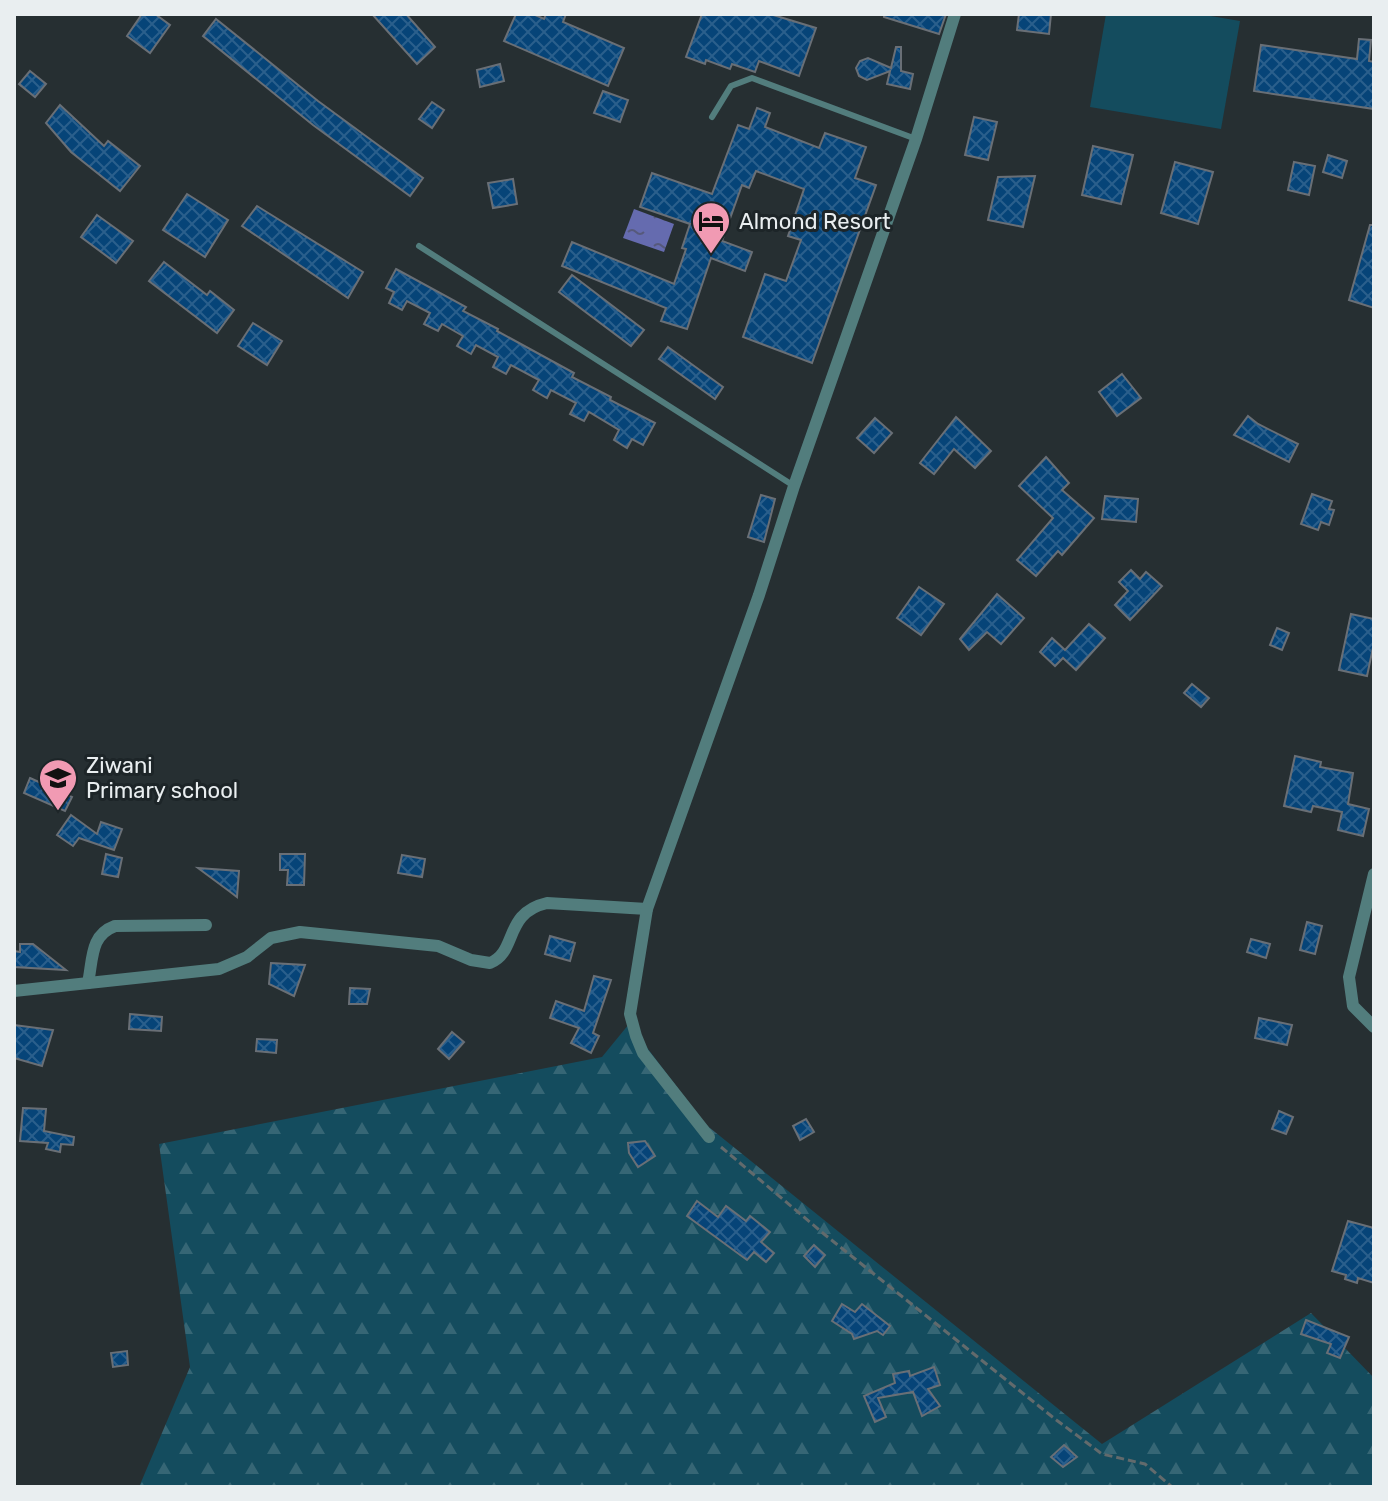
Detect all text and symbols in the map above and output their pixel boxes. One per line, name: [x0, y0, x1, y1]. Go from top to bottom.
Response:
hotel icon: Almond Resort: [690, 200, 732, 255]
place label: Almond Resort: [739, 208, 891, 235]
place label: Ziwani Primary school: [86, 752, 238, 804]
school or university icon: Ziwani Primary school: [37, 757, 79, 812]

